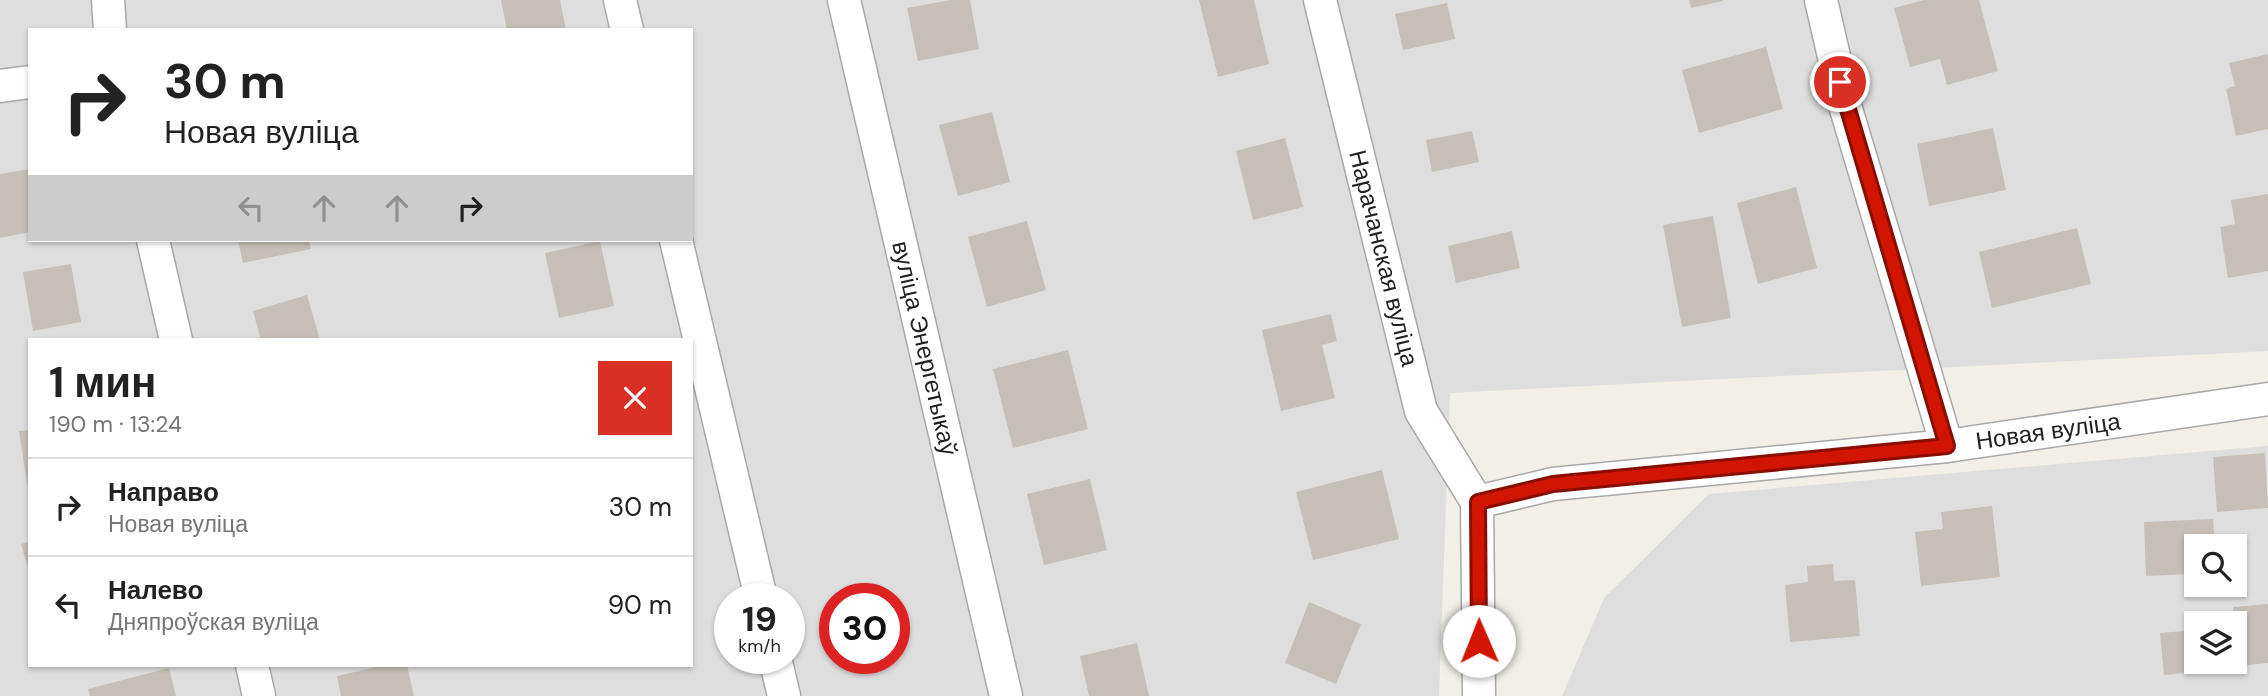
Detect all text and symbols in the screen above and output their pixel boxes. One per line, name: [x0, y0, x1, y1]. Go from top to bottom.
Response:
text: 30 m: [164, 49, 286, 113]
pin: [1810, 52, 1870, 112]
icon: right: [49, 56, 140, 147]
icon: arrive: [1821, 63, 1859, 101]
text: Новая вуліца: [164, 111, 359, 153]
street label: Нарачанская вуліца: [1342, 147, 1426, 370]
icon: left: [232, 189, 270, 227]
icon: ahead: [305, 189, 343, 227]
icon: ahead: [378, 189, 416, 227]
icon: right: [451, 189, 489, 227]
street label: вуліца Энергетыкаў: [885, 238, 965, 458]
text: 1 мин: [49, 355, 156, 410]
button: close: [598, 361, 672, 435]
street label: Новая вуліца: [1974, 405, 2123, 457]
text: 190 m · 13:24: [49, 409, 182, 439]
text: Направо: [108, 475, 219, 509]
icon: right: [49, 488, 87, 526]
text: 30 m: [609, 490, 672, 524]
text: Новая вуліца: [108, 509, 248, 539]
map controls: [2184, 534, 2247, 674]
button: search: [2184, 534, 2247, 597]
text: Налево: [108, 573, 203, 607]
speed limit sign: 30: [819, 583, 910, 674]
icon: left: [49, 586, 87, 624]
text: 90 m: [608, 588, 672, 622]
text: 19: [742, 596, 777, 642]
position arrow: [1442, 604, 1516, 678]
text: Дняпроўская вуліца: [108, 607, 319, 637]
button: layers: [2184, 611, 2247, 674]
text: km/h: [738, 634, 781, 658]

